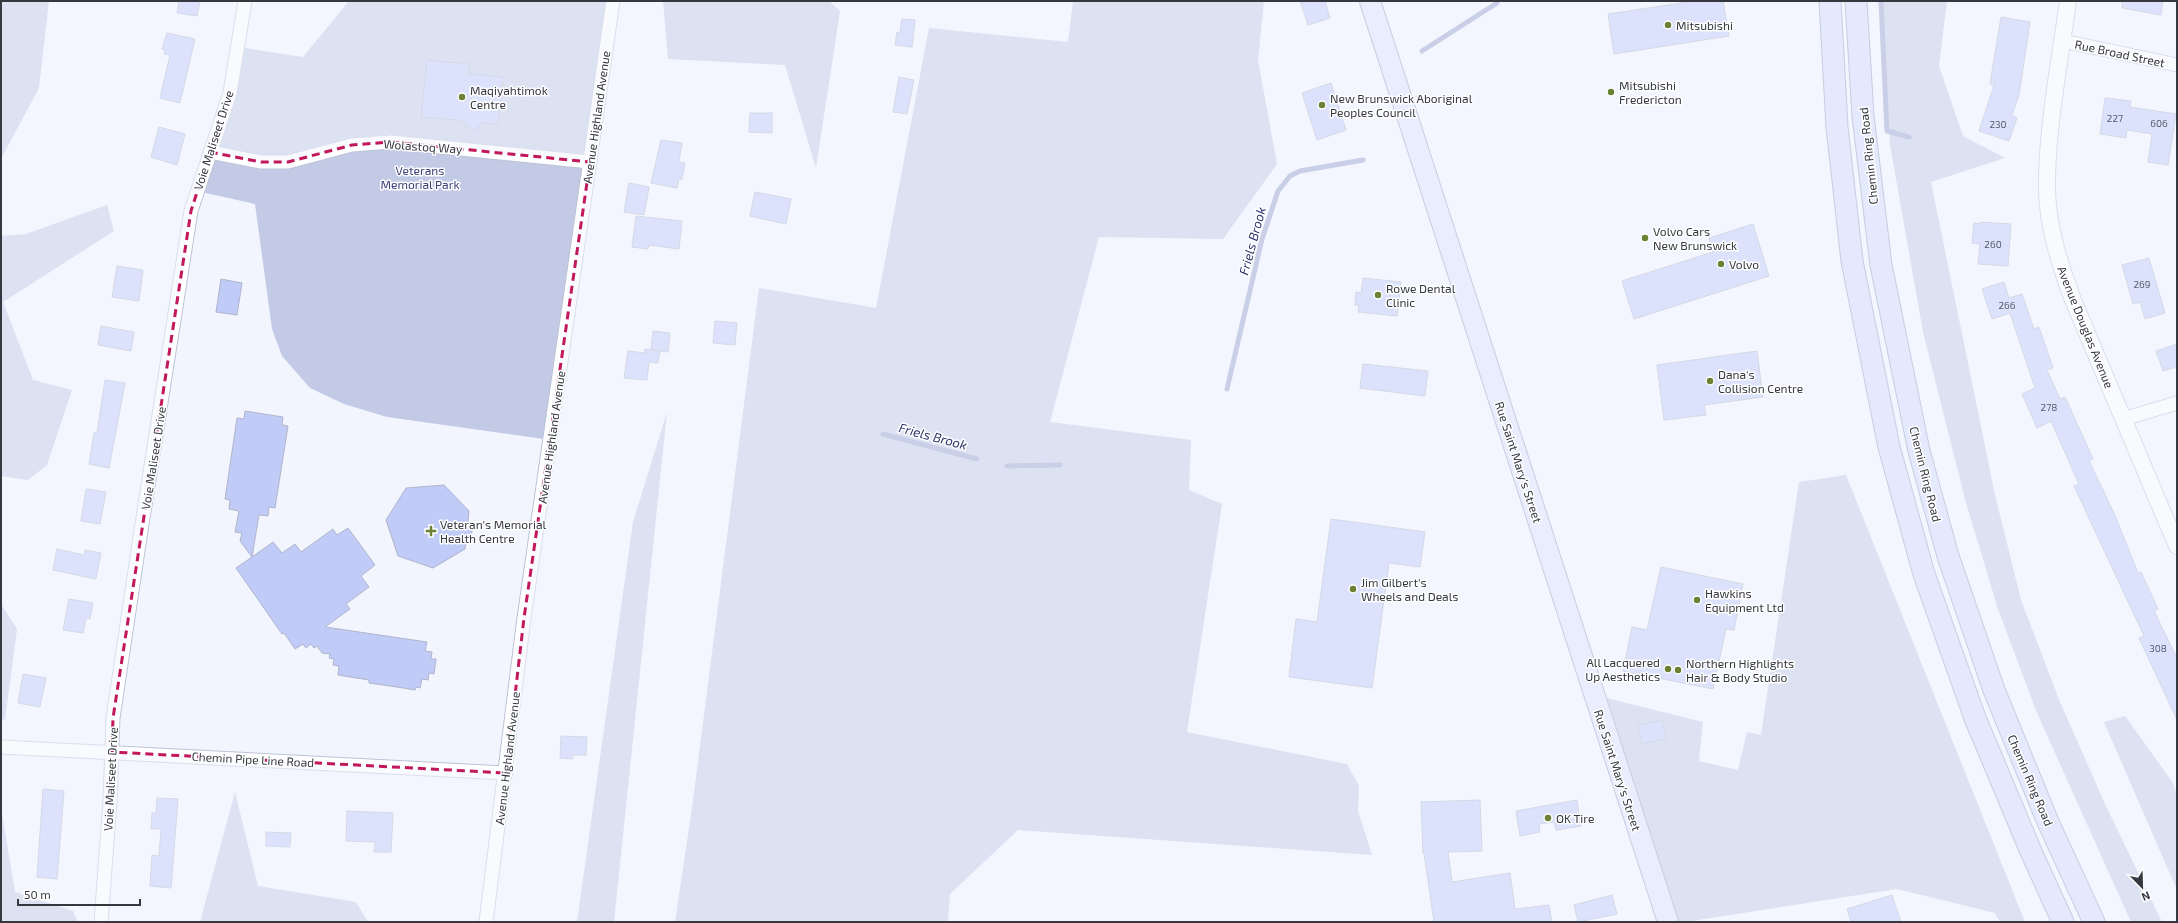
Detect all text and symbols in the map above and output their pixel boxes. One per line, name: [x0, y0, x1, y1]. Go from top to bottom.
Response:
place label: Mitsubishi: [1676, 18, 1733, 32]
marker: Mitsubishi: [1663, 20, 1673, 30]
street label: Rue Broad Street: [2074, 37, 2167, 69]
street label: Avenue Highland Avenue: [580, 50, 612, 184]
place label: Mitsubishi Fredericton: [1619, 78, 1682, 106]
place label: Maqiyahtimok Centre: [470, 83, 548, 111]
marker: Mitsubishi Fredericton: [1606, 87, 1616, 97]
street label: Voie Maliseet Drive: [190, 88, 236, 192]
place label: New Brunswick Aboriginal Peoples Council: [1330, 91, 1473, 119]
marker: Maqiyahtimok Centre: [457, 92, 467, 102]
marker: New Brunswick Aboriginal Peoples Council: [1317, 100, 1327, 110]
street label: Chemin Ring Road: [1856, 107, 1880, 205]
house number: 227: [2107, 112, 2123, 124]
house number: 606: [2150, 117, 2168, 129]
house number: 230: [1989, 118, 2007, 130]
street label: Wolastoq Way: [383, 136, 464, 156]
park label: Veterans Memorial Park: [380, 163, 460, 191]
water label: Friels Brook: [1235, 205, 1269, 277]
place label: Volvo Cars New Brunswick: [1653, 224, 1737, 252]
marker: Volvo Cars New Brunswick: [1640, 233, 1650, 243]
house number: 260: [1984, 238, 2002, 250]
place label: Volvo: [1729, 257, 1759, 271]
marker: Volvo: [1716, 259, 1726, 269]
street label: Avenue Douglas Avenue: [2055, 264, 2117, 390]
house number: 269: [2133, 278, 2151, 290]
place label: Rowe Dental Clinic: [1386, 281, 1456, 309]
marker: Rowe Dental Clinic: [1373, 290, 1383, 300]
house number: 266: [1998, 299, 2016, 311]
place label: Dana's Collision Centre: [1718, 367, 1803, 395]
street label: Avenue Highland Avenue: [535, 370, 567, 504]
marker: Dana's Collision Centre: [1705, 376, 1715, 386]
street label: Rue Saint Mary's Street: [1493, 400, 1545, 525]
house number: 278: [2041, 401, 2057, 413]
street label: Voie Maliseet Drive: [138, 405, 168, 511]
water label: Friels Brook: [897, 419, 969, 453]
street label: Chemin Ring Road: [1907, 425, 1945, 523]
place label: Veteran's Memorial Health Centre: [440, 517, 547, 545]
marker: Veteran's Memorial Health Centre: [425, 525, 437, 537]
place label: Jim Gilbert's Wheels and Deals: [1361, 575, 1458, 603]
marker: Jim Gilbert's Wheels and Deals: [1348, 584, 1358, 594]
place label: Hawkins Equipment Ltd: [1705, 586, 1784, 614]
marker: Hawkins Equipment Ltd: [1692, 595, 1702, 605]
house number: 308: [2149, 642, 2167, 654]
place label: All Lacquered Up Aesthetics: [1585, 655, 1660, 683]
place label: Northern Highlights Hair & Body Studio: [1686, 656, 1794, 684]
marker: All Lacquered Up Aesthetics: [1663, 664, 1673, 674]
marker: Northern Highlights Hair & Body Studio: [1673, 665, 1683, 675]
street label: Avenue Highland Avenue: [492, 691, 522, 825]
street label: Rue Saint Mary's Street: [1592, 708, 1644, 833]
street label: Voie Maliseet Drive: [100, 727, 120, 831]
street label: Chemin Ring Road: [2005, 732, 2057, 828]
street label: Chemin Pipe Line Road: [192, 749, 314, 769]
place label: OK Tire: [1556, 811, 1594, 825]
marker: OK Tire: [1543, 813, 1553, 823]
north arrow: [2122, 867, 2162, 907]
scale bar: [18, 881, 140, 907]
text: 50 m: [24, 887, 51, 901]
text: N: [2140, 889, 2152, 904]

